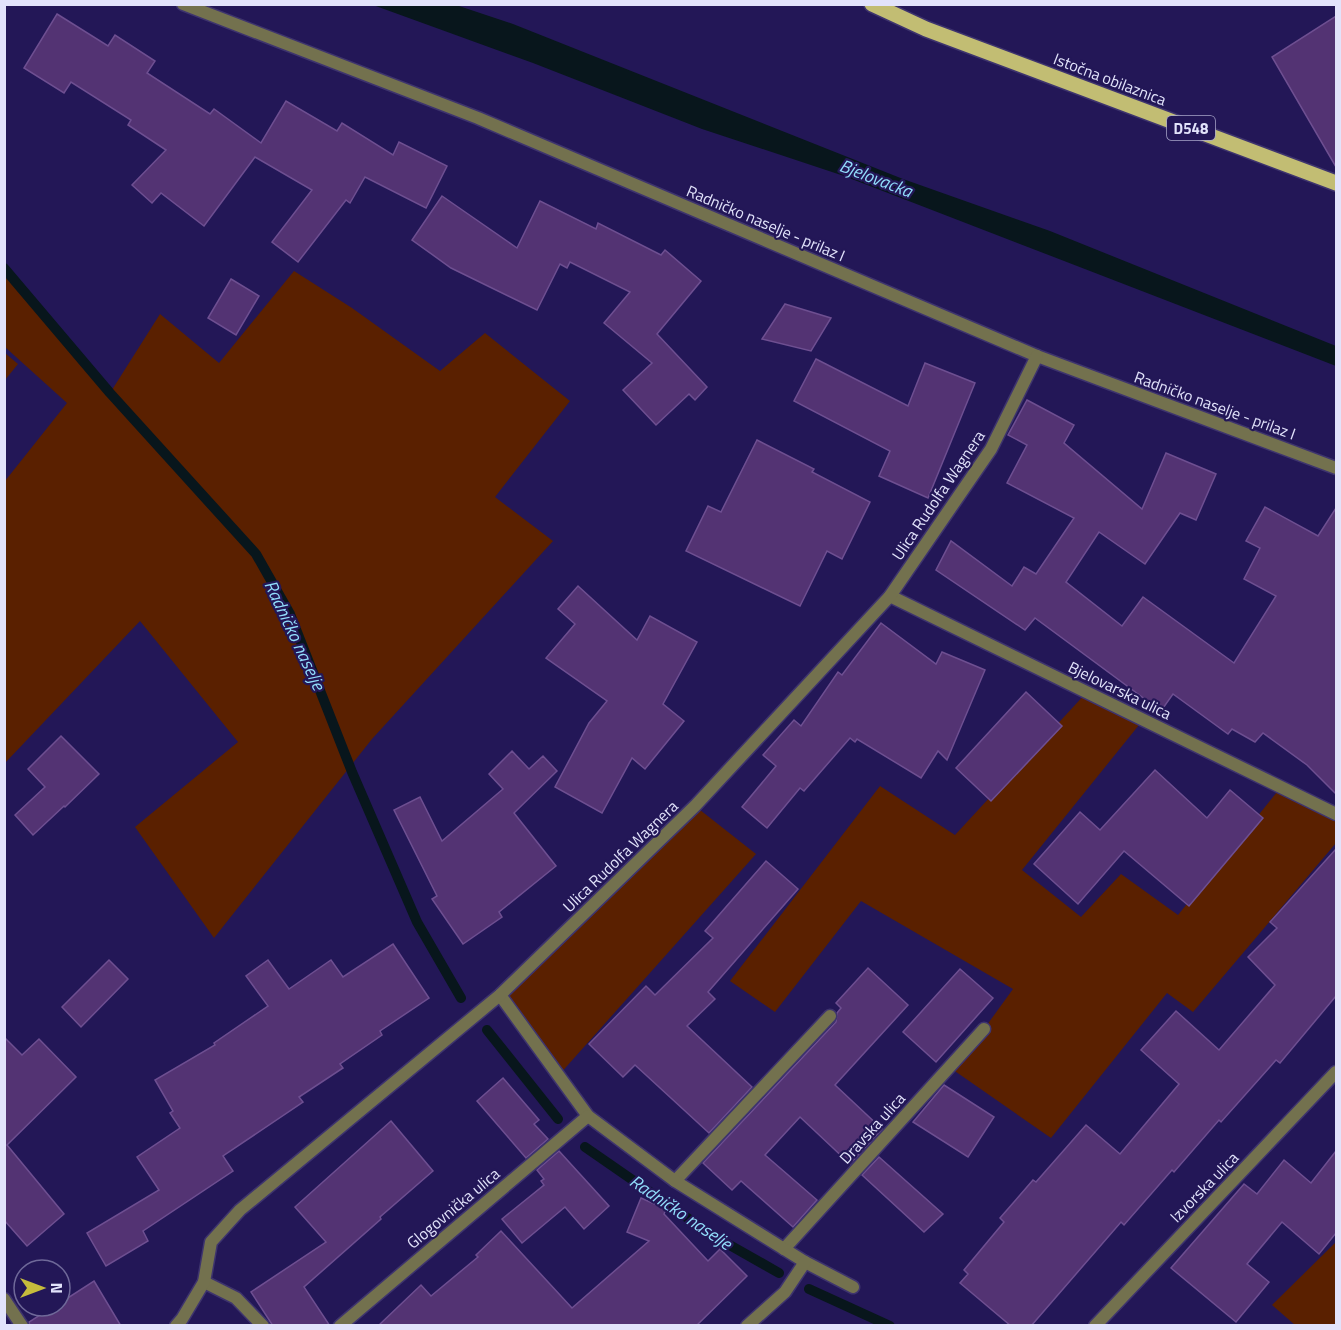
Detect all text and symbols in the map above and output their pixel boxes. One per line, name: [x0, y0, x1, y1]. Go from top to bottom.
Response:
street label: Istočna obilaznica: [1050, 46, 1170, 112]
road number: D548: [1167, 116, 1215, 140]
water label: Bjelovacka: [836, 152, 917, 205]
street label: Radničko naselje - prilaz I: [683, 179, 849, 267]
street label: Radničko naselje - prilaz I: [1131, 365, 1299, 445]
street label: Ulica Rudolfa Wagnera: [886, 425, 990, 565]
water label: Radničko naselje: [258, 576, 333, 696]
street label: Bjelovarska ulica: [1064, 655, 1176, 725]
street label: Ulica Rudolfa Wagnera: [557, 795, 683, 917]
street label: Dravska ulica: [833, 1087, 911, 1169]
street label: Izvorska ulica: [1164, 1146, 1244, 1228]
street label: Glogovnička ulica: [401, 1162, 505, 1254]
water label: Radničko naselje: [624, 1168, 739, 1257]
north arrow: [12, 1258, 72, 1318]
text: N: [45, 1282, 69, 1294]

